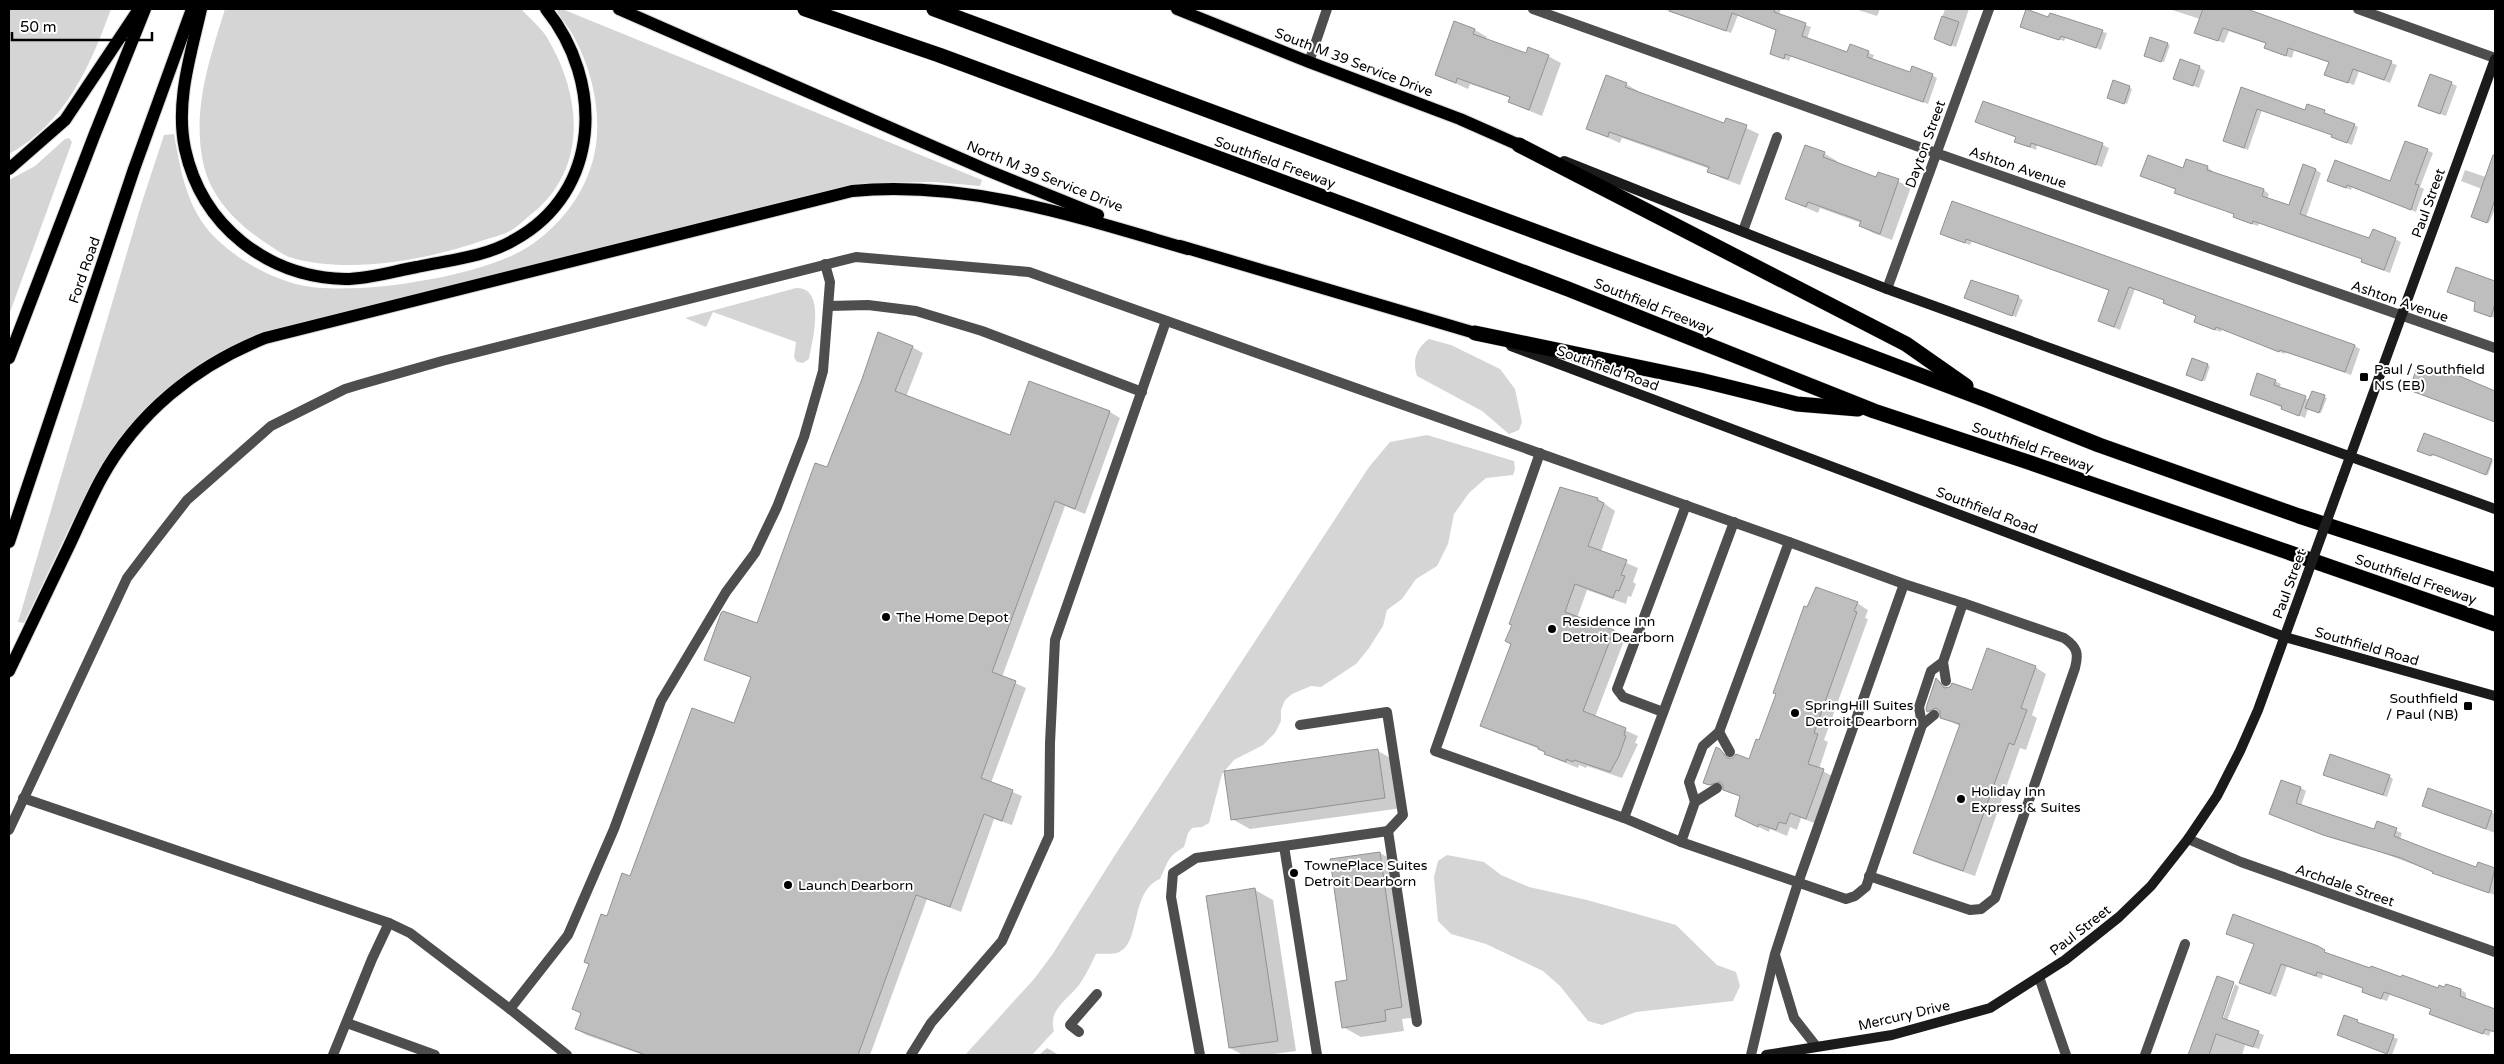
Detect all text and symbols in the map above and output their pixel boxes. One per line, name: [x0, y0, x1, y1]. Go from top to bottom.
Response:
scale bar: [12, 10, 152, 42]
text: 50 m: [20, 18, 57, 36]
street label: South M 39 Service Drive: [1272, 24, 1435, 100]
street label: Dayton Street: [1902, 97, 1949, 190]
street label: Southfield Freeway: [1212, 133, 1338, 192]
street label: North M 39 Service Drive: [964, 137, 1126, 216]
street label: Ashton Avenue: [1967, 143, 2069, 192]
street label: Paul Street: [2408, 166, 2449, 240]
street label: Ford Road: [65, 235, 104, 306]
street label: Southfield Freeway: [1592, 275, 1717, 338]
street label: Ashton Avenue: [2349, 277, 2451, 326]
street label: Southfield Road: [1554, 342, 1661, 395]
place label: Paul / Southfield NS (EB): [2374, 361, 2485, 394]
marker: Paul / Southfield NS (EB): [2358, 371, 2370, 383]
street label: Southfield Freeway: [1970, 419, 2096, 476]
street label: Southfield Road: [1934, 483, 2040, 538]
street label: Paul Street: [2269, 547, 2310, 621]
street label: Southfield Freeway: [2353, 551, 2479, 608]
place label: The Home Depot: [896, 609, 1009, 626]
marker: The Home Depot: [880, 611, 892, 623]
place label: Residence Inn Detroit Dearborn: [1562, 613, 1674, 646]
marker: Residence Inn Detroit Dearborn: [1546, 623, 1558, 635]
street label: Southfield Road: [2313, 624, 2421, 669]
place label: Southfield / Paul (NB): [2386, 690, 2458, 723]
place label: SpringHill Suites Detroit Dearborn: [1805, 697, 1917, 730]
marker: Southfield / Paul (NB): [2462, 700, 2474, 712]
marker: SpringHill Suites Detroit Dearborn: [1789, 707, 1801, 719]
place label: Holiday Inn Express & Suites: [1971, 783, 2081, 816]
marker: Holiday Inn Express & Suites: [1955, 793, 1967, 805]
place label: TownePlace Suites Detroit Dearborn: [1304, 857, 1428, 890]
street label: Archdale Street: [2293, 861, 2397, 911]
marker: TownePlace Suites Detroit Dearborn: [1288, 867, 1300, 879]
place label: Launch Dearborn: [798, 877, 913, 894]
marker: Launch Dearborn: [782, 879, 794, 891]
street label: Paul Street: [2046, 901, 2115, 959]
street label: Mercury Drive: [1857, 997, 1952, 1034]

